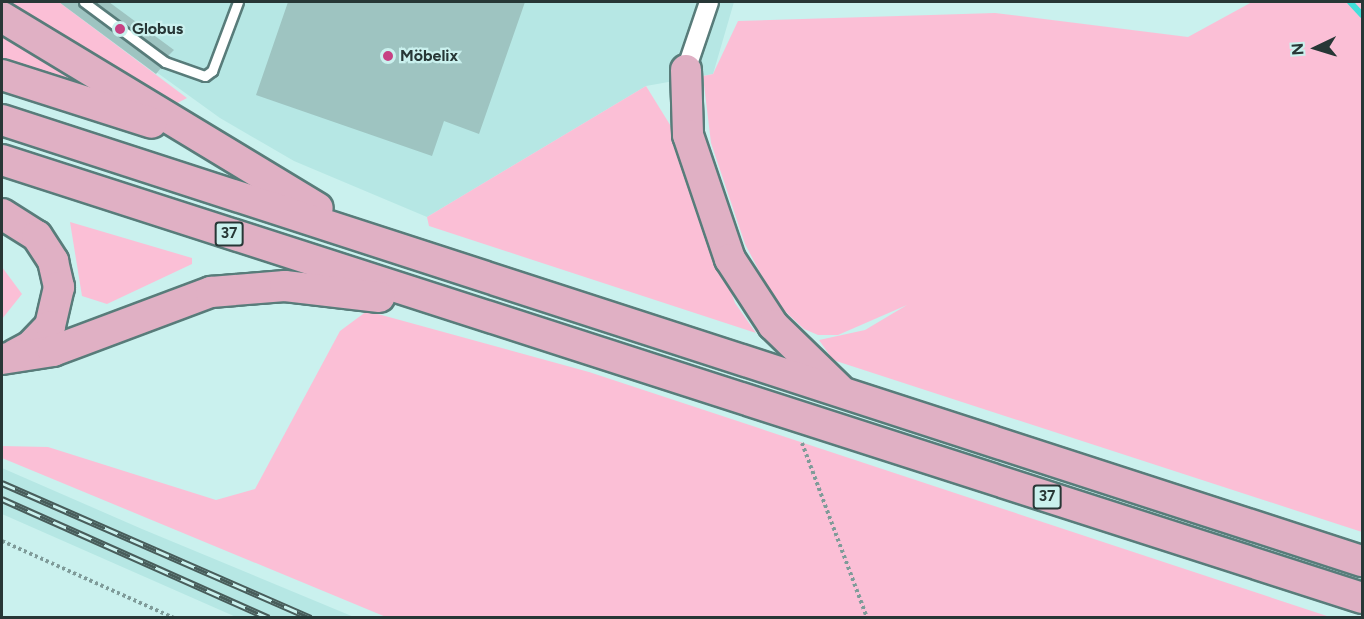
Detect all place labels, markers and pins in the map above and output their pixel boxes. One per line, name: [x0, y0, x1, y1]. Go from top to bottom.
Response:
place label: Globus: [132, 19, 183, 39]
marker: Globus: [113, 22, 127, 36]
place label: Möbelix: [400, 46, 458, 66]
marker: Möbelix: [381, 49, 395, 63]

